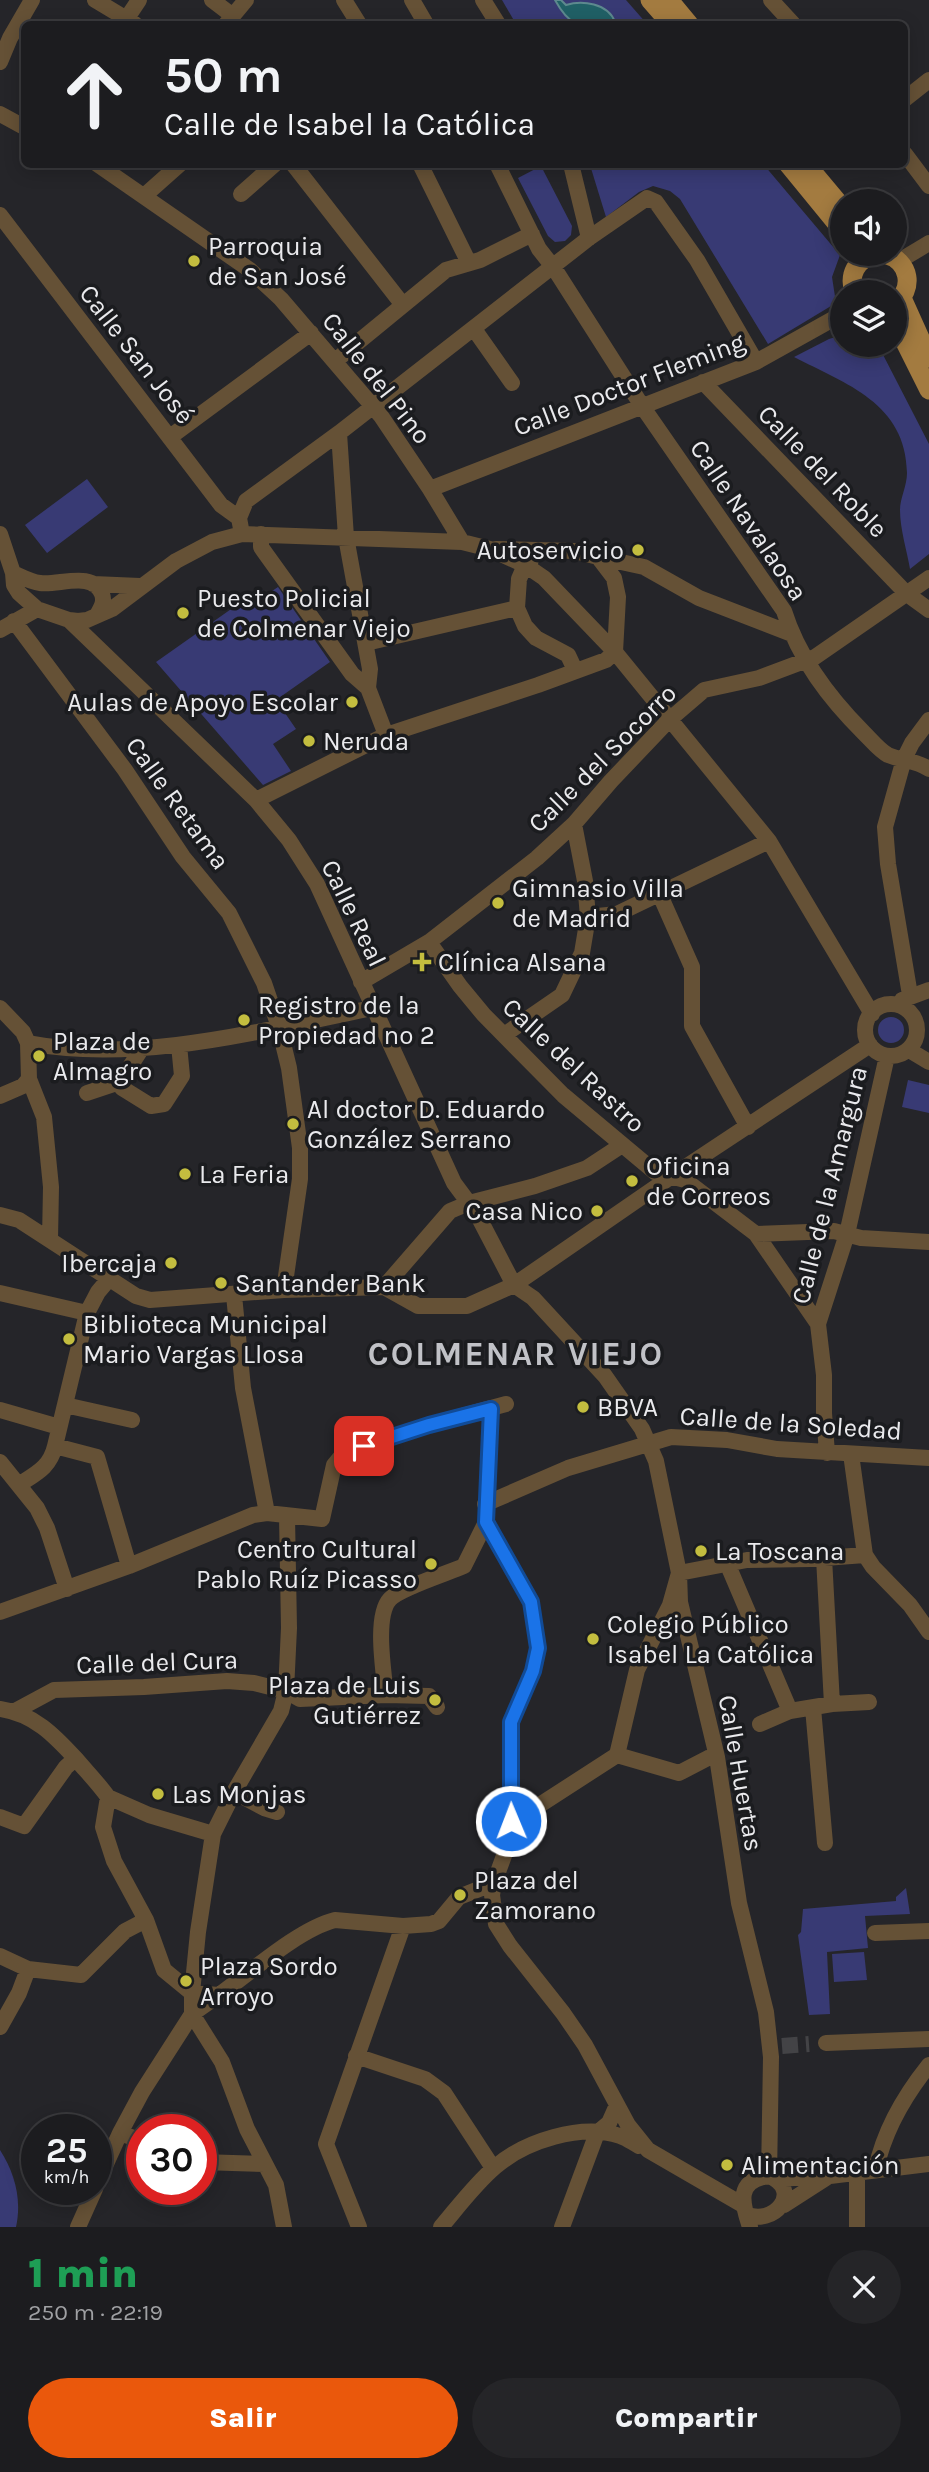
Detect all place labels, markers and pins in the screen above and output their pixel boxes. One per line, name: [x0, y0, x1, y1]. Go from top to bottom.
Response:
place label: Parroquia de San José: [208, 231, 347, 292]
marker: Parroquia de San José: [186, 253, 202, 269]
place label: Autoservicio: [477, 535, 624, 566]
marker: Autoservicio: [630, 542, 646, 558]
place label: Puesto Policial de Colmenar Viejo: [197, 583, 411, 644]
marker: Puesto Policial de Colmenar Viejo: [175, 605, 191, 621]
place label: Aulas de Apoyo Escolar: [67, 687, 339, 718]
marker: Aulas de Apoyo Escolar: [344, 694, 360, 710]
place label: Neruda: [323, 726, 409, 757]
marker: Neruda: [301, 733, 317, 749]
place label: Gimnasio Villa de Madrid: [512, 873, 684, 934]
marker: Gimnasio Villa de Madrid: [490, 895, 506, 911]
place label: Clínica Alsana: [438, 947, 607, 978]
marker: Clínica Alsana: [412, 952, 432, 972]
place label: Registro de la Propiedad nº 2: [258, 990, 435, 1051]
marker: Registro de la Propiedad nº 2: [236, 1012, 252, 1028]
place label: Plaza de Almagro: [53, 1026, 152, 1087]
marker: Plaza de Almagro: [31, 1048, 47, 1064]
place label: Al doctor D. Eduardo González Serrano: [307, 1094, 545, 1155]
marker: Al doctor D. Eduardo González Serrano: [285, 1116, 301, 1132]
place label: Oficina de Correos: [646, 1151, 771, 1212]
place label: La Feria: [199, 1159, 289, 1190]
marker: La Feria: [177, 1166, 193, 1182]
marker: Oficina de Correos: [624, 1173, 640, 1189]
place label: Casa Nico: [465, 1196, 583, 1227]
marker: Casa Nico: [589, 1203, 605, 1219]
place label: Ibercaja: [61, 1248, 157, 1279]
marker: Ibercaja: [163, 1255, 179, 1271]
place label: Santander Bank: [235, 1268, 426, 1299]
marker: Santander Bank: [213, 1275, 229, 1291]
place label: Biblioteca Municipal Mario Vargas Llosa: [83, 1309, 328, 1370]
marker: Biblioteca Municipal Mario Vargas Llosa: [61, 1331, 77, 1347]
place label: BBVA: [597, 1392, 658, 1423]
marker: BBVA: [575, 1399, 591, 1415]
pin: [334, 1416, 394, 1476]
place label: Centro Cultural Pablo Ruíz Picasso: [196, 1534, 417, 1595]
place label: La Toscana: [715, 1536, 844, 1567]
marker: La Toscana: [693, 1543, 709, 1559]
marker: Centro Cultural Pablo Ruíz Picasso: [423, 1556, 439, 1572]
place label: Colegio Público Isabel La Católica: [607, 1609, 814, 1670]
marker: Colegio Público Isabel La Católica: [585, 1631, 601, 1647]
place label: Plaza de Luis Gutiérrez: [268, 1670, 421, 1731]
marker: Plaza de Luis Gutiérrez: [427, 1692, 443, 1708]
place label: Las Monjas: [172, 1779, 306, 1810]
marker: Las Monjas: [150, 1786, 166, 1802]
place label: Plaza del Zamorano: [474, 1865, 596, 1926]
marker: Plaza del Zamorano: [452, 1887, 468, 1903]
place label: Plaza Sordo Arroyo: [200, 1951, 338, 2012]
marker: Plaza Sordo Arroyo: [178, 1973, 194, 1989]
place label: Alimentación: [741, 2150, 899, 2181]
marker: Alimentación: [719, 2157, 735, 2173]

